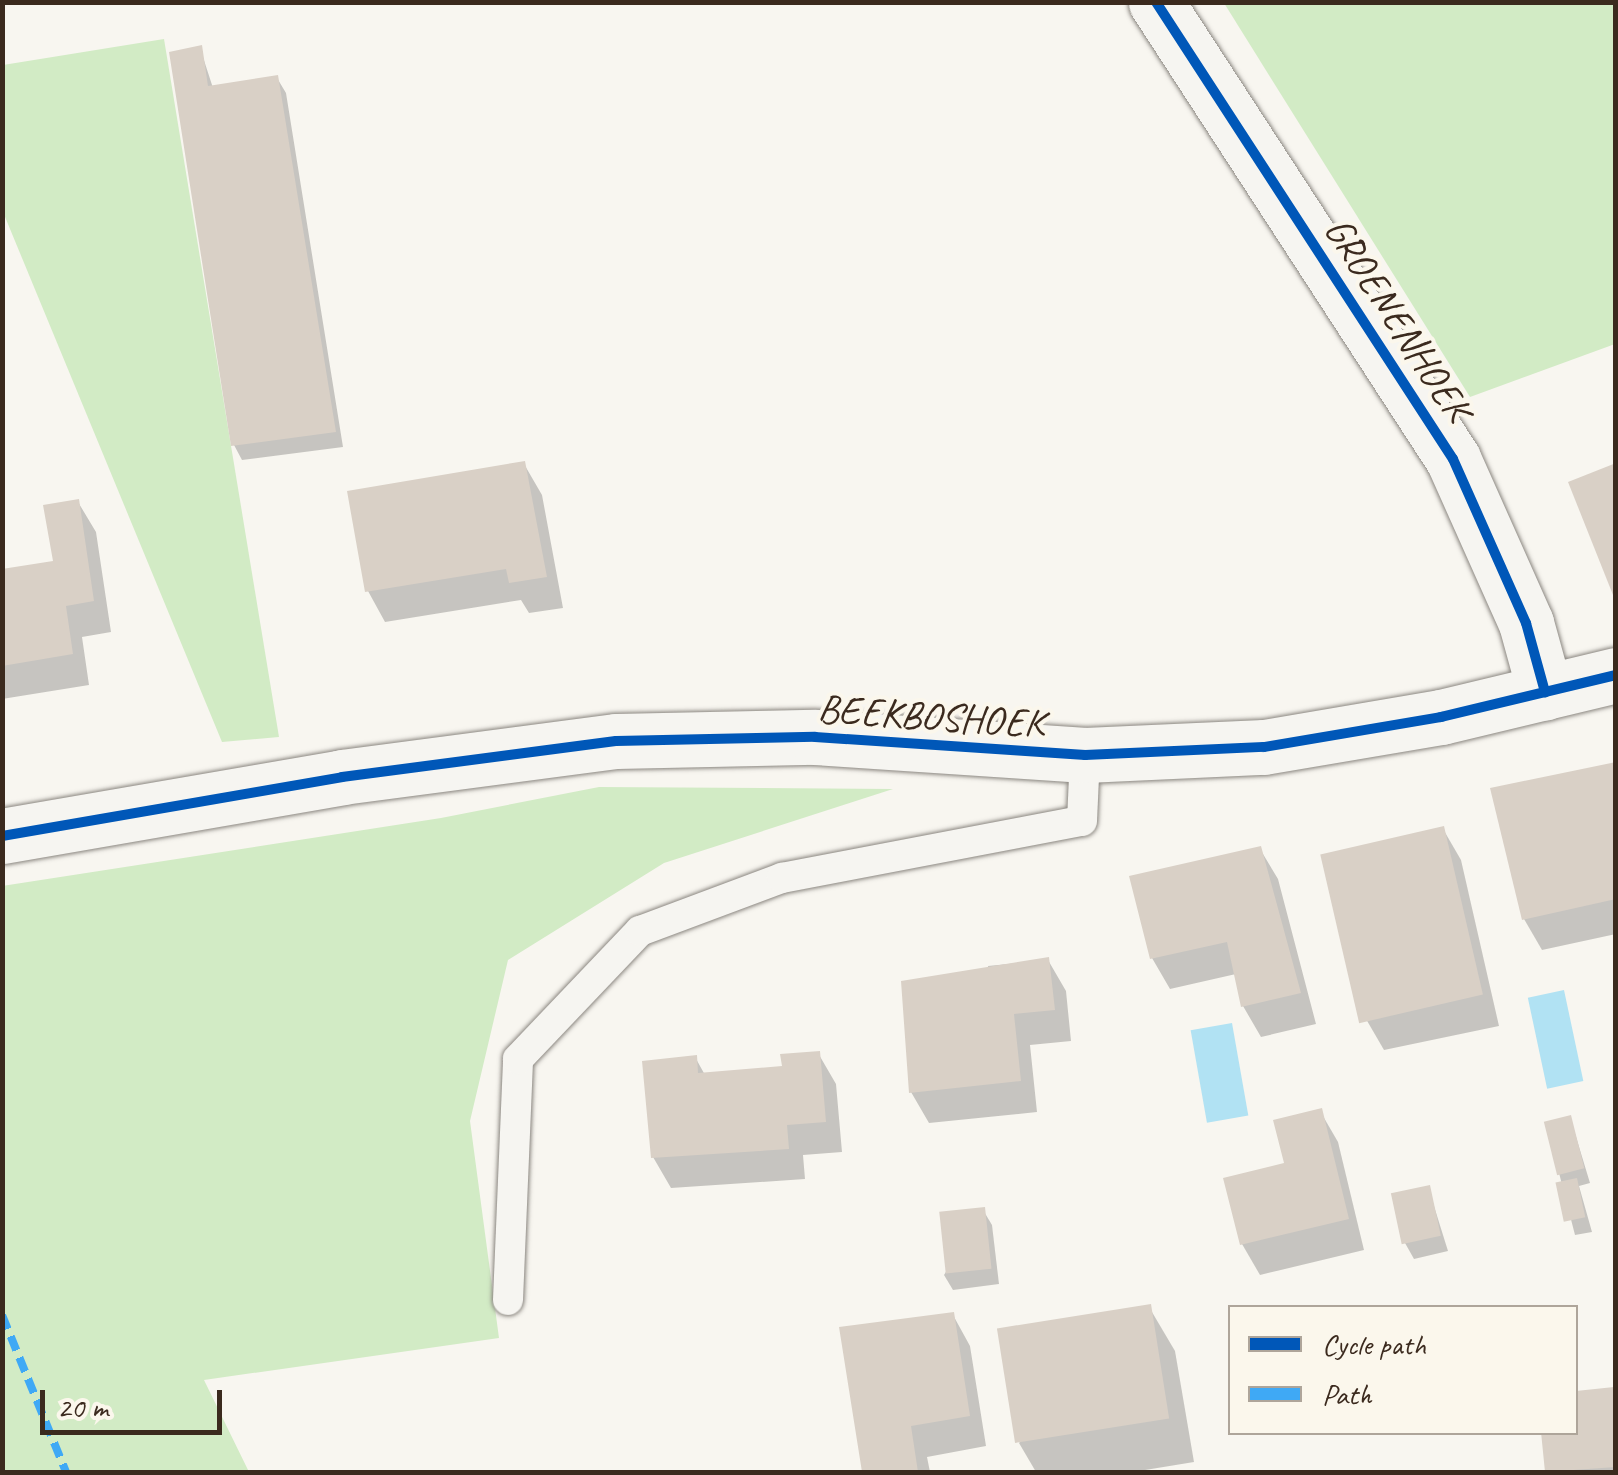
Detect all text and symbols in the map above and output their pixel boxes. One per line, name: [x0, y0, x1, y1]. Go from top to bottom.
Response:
street label: GROENENHOEK: [1314, 208, 1482, 430]
street label: BEEKBOSHOEK: [816, 684, 1046, 748]
legend: [1228, 1305, 1578, 1435]
text: Cycle path: [1322, 1325, 1426, 1363]
scale bar: [45, 1370, 228, 1432]
text: Path: [1322, 1375, 1371, 1413]
text: 20 m: [57, 1388, 108, 1426]

